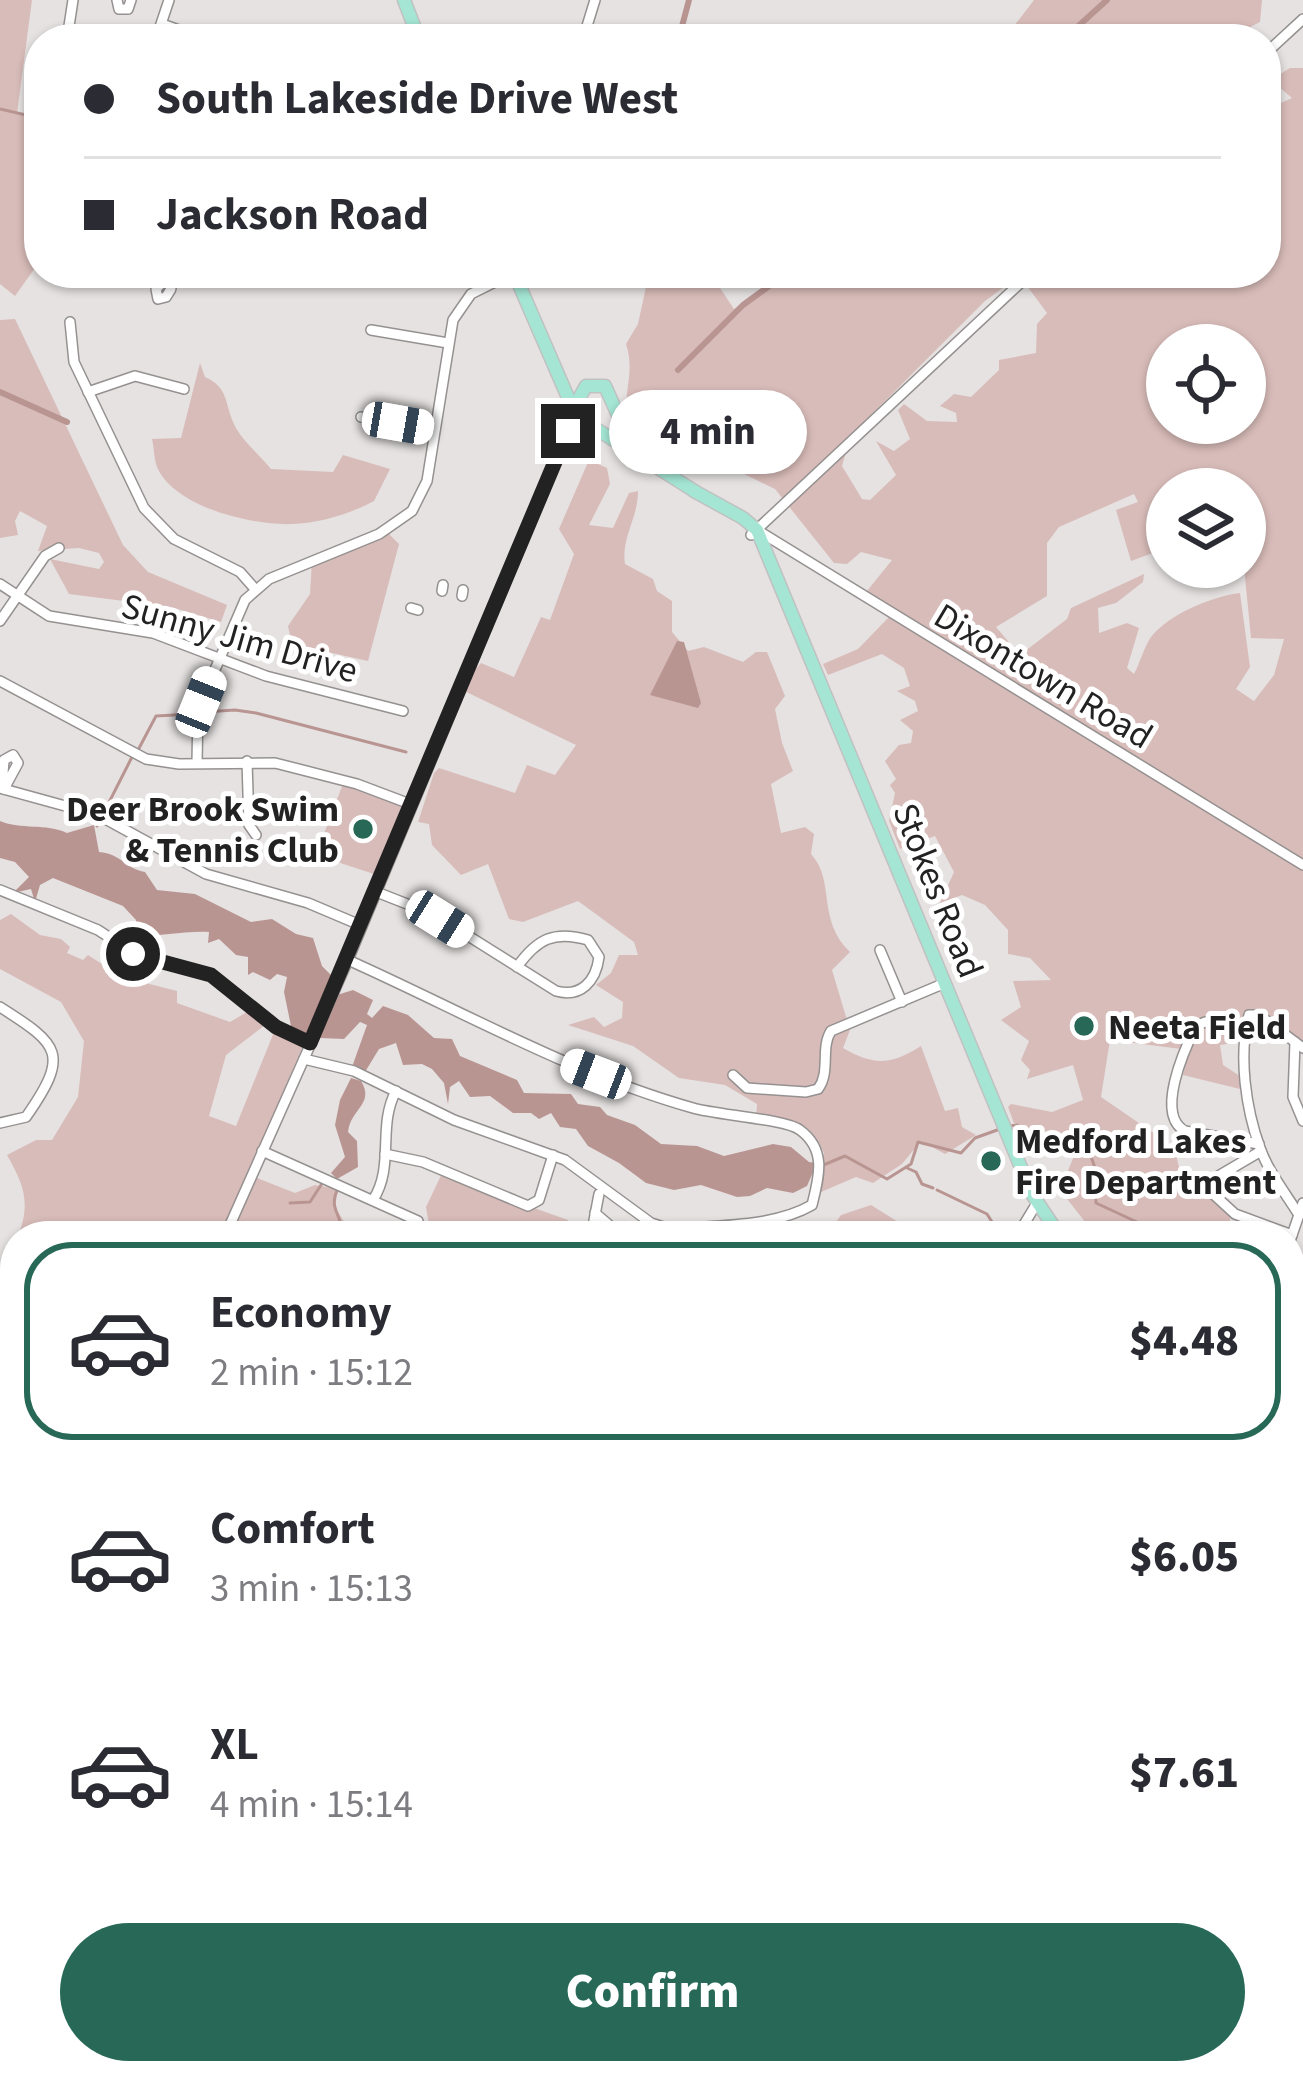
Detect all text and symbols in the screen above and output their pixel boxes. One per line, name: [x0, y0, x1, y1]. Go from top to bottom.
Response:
text: South Lakeside Drive West: [156, 67, 678, 131]
text: Jackson Road: [156, 183, 429, 247]
map controls: [1146, 324, 1266, 588]
button: locate: [1146, 324, 1266, 444]
callout: 4 min: [610, 389, 808, 473]
car: [359, 399, 437, 447]
route end: [541, 404, 595, 458]
text: 4 min: [660, 404, 756, 460]
button: layers: [1146, 468, 1266, 588]
street label: Sunny Jim Drive: [116, 580, 364, 696]
street label: Dixontown Road: [924, 591, 1162, 762]
car: [171, 662, 231, 742]
place label: Deer Brook Swim & Tennis Club: [66, 784, 339, 876]
street label: Stokes Road: [879, 796, 996, 985]
marker: Deer Brook Swim & Tennis Club: [350, 816, 376, 842]
car: [400, 885, 480, 953]
route start: [106, 927, 160, 981]
place label: Neeta Field: [1108, 1002, 1286, 1053]
marker: Neeta Field: [1071, 1013, 1097, 1039]
car: [556, 1044, 636, 1104]
place label: Medford Lakes Fire Department: [1015, 1116, 1277, 1208]
marker: Medford Lakes Fire Department: [978, 1148, 1004, 1174]
text: Economy: [210, 1281, 392, 1345]
icon: car: [66, 1287, 174, 1395]
text: $4.48: [1129, 1309, 1239, 1373]
text: 2 min · 15:12: [210, 1345, 413, 1401]
text: Comfort: [210, 1497, 375, 1561]
icon: car: [66, 1503, 174, 1611]
text: $6.05: [1129, 1525, 1239, 1589]
text: 3 min · 15:13: [210, 1561, 413, 1617]
text: XL: [210, 1713, 259, 1777]
icon: car: [66, 1719, 174, 1827]
text: $7.61: [1129, 1741, 1239, 1805]
text: 4 min · 15:14: [210, 1777, 413, 1833]
button: Confirm: [60, 1923, 1245, 2061]

